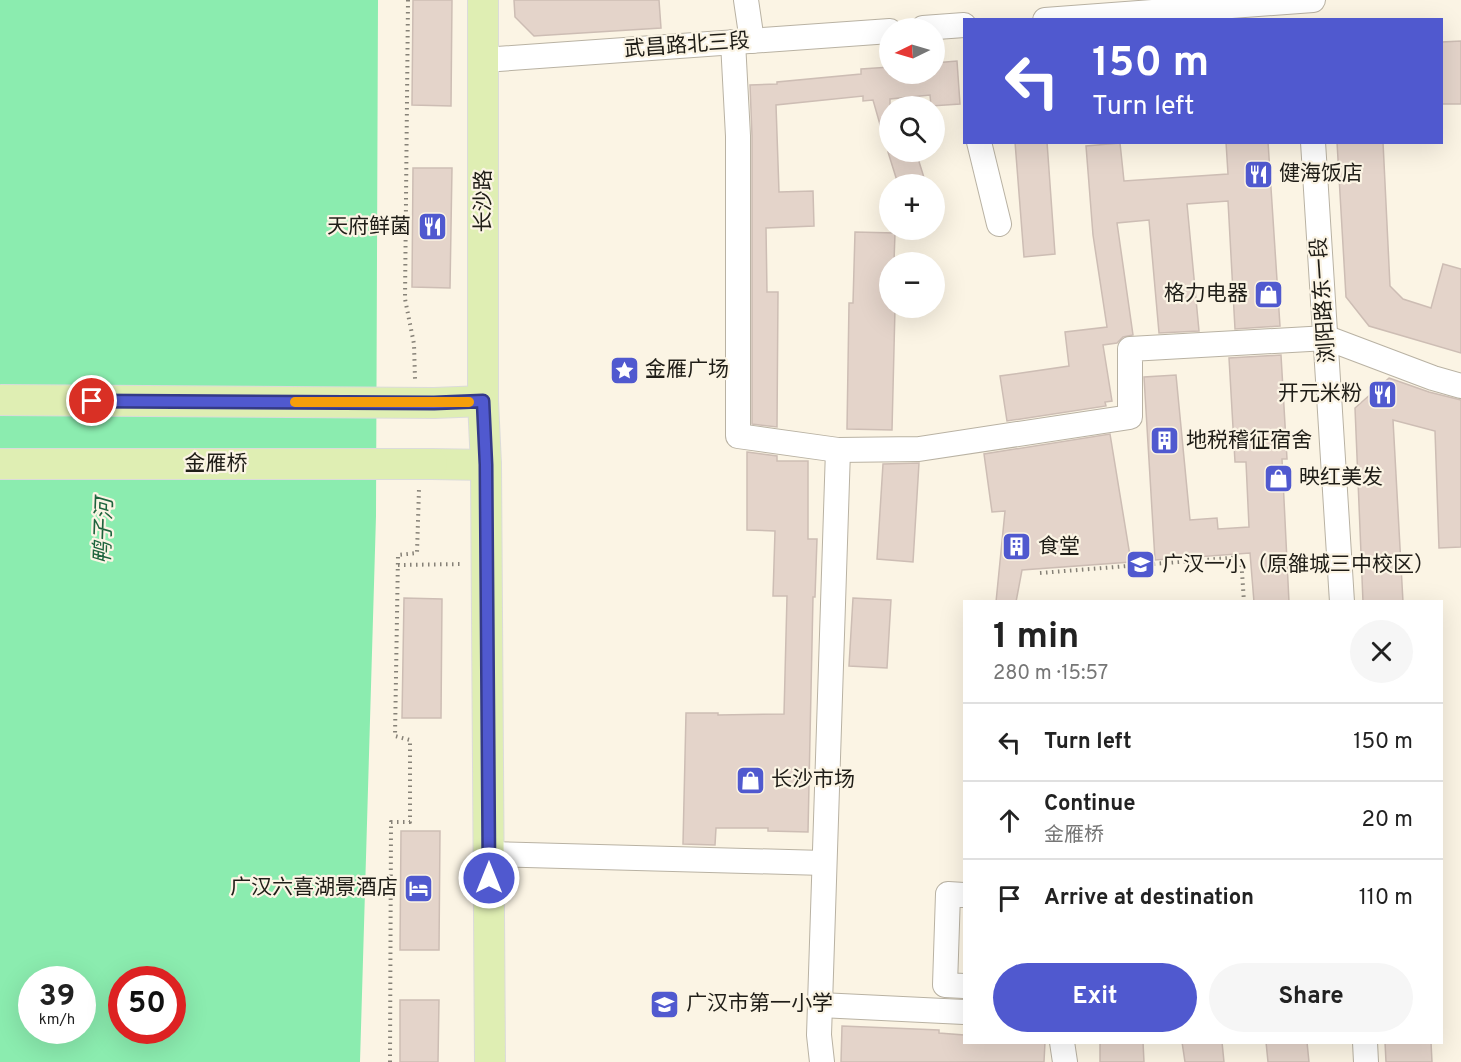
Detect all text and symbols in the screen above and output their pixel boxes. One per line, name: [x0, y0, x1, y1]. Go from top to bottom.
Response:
north arrow: [879, 18, 945, 84]
map controls: [879, 18, 945, 318]
street label: 武昌路北三段: [623, 28, 751, 64]
text: 150 m: [1092, 38, 1209, 91]
icon: left: [993, 42, 1071, 120]
text: Turn left: [1092, 90, 1194, 124]
button: search: [879, 96, 945, 162]
restaurant icon: 健海饭店: [1242, 158, 1274, 190]
place label: 健海饭店: [1279, 161, 1363, 188]
street label: 长沙路: [471, 170, 498, 233]
button: +: [879, 174, 945, 240]
restaurant icon: 天府鲜菌: [416, 211, 448, 243]
place label: 天府鲜菌: [327, 214, 411, 241]
street label: 浏阳路东一段: [1306, 236, 1342, 364]
button: −: [879, 252, 945, 318]
shop icon: 格力电器: [1253, 278, 1285, 310]
place label: 格力电器: [1164, 281, 1248, 308]
place icon: 金雁广场: [608, 354, 640, 386]
place label: 金雁广场: [645, 357, 729, 384]
pin: [66, 375, 117, 426]
restaurant icon: 开元米粉: [1367, 378, 1399, 410]
place label: 开元米粉: [1278, 381, 1362, 408]
icon: arrive: [75, 384, 108, 417]
building icon: 地税稽征宿舍: [1149, 425, 1181, 457]
place label: 地税稽征宿舍: [1186, 428, 1312, 455]
street label: 金雁桥: [185, 451, 248, 478]
shop icon: 映红美发: [1262, 462, 1294, 494]
place label: 映红美发: [1299, 465, 1383, 492]
water label: 鸭子河: [90, 494, 120, 564]
building icon: 食堂: [1001, 531, 1033, 563]
place label: 食堂: [1038, 534, 1080, 561]
school or university icon: 广汉一小（原雒城三中校区）: [1125, 549, 1157, 581]
place label: 广汉一小（原雒城三中校区）: [1162, 552, 1435, 579]
text: 1 min: [993, 615, 1079, 661]
button: close: [1350, 620, 1413, 683]
text: 280 m · 15:57: [993, 661, 1108, 687]
icon: left: [993, 726, 1026, 759]
text: Turn left: [1044, 729, 1132, 756]
text: 150 m: [1353, 729, 1413, 756]
shop icon: 长沙市场: [734, 764, 766, 796]
place label: 长沙市场: [771, 767, 855, 794]
text: Continue: [1044, 791, 1135, 818]
icon: ahead: [993, 804, 1026, 837]
text: 20 m: [1362, 807, 1413, 834]
text: 金雁桥: [1044, 823, 1104, 849]
position arrow: [457, 846, 521, 910]
hotel icon: 广汉六喜湖景酒店: [403, 872, 435, 904]
place label: 广汉六喜湖景酒店: [230, 875, 398, 902]
icon: arrive: [993, 882, 1026, 915]
text: Arrive at destination: [1044, 885, 1254, 912]
text: 110 m: [1359, 885, 1413, 912]
button: Exit: [993, 963, 1197, 1032]
button: Share: [1209, 963, 1413, 1032]
speed limit sign: 50: [108, 966, 186, 1044]
text: 39: [39, 979, 75, 1016]
school or university icon: 广汉市第一小学: [649, 988, 681, 1020]
place label: 广汉市第一小学: [686, 991, 833, 1018]
text: km/h: [39, 1011, 75, 1030]

